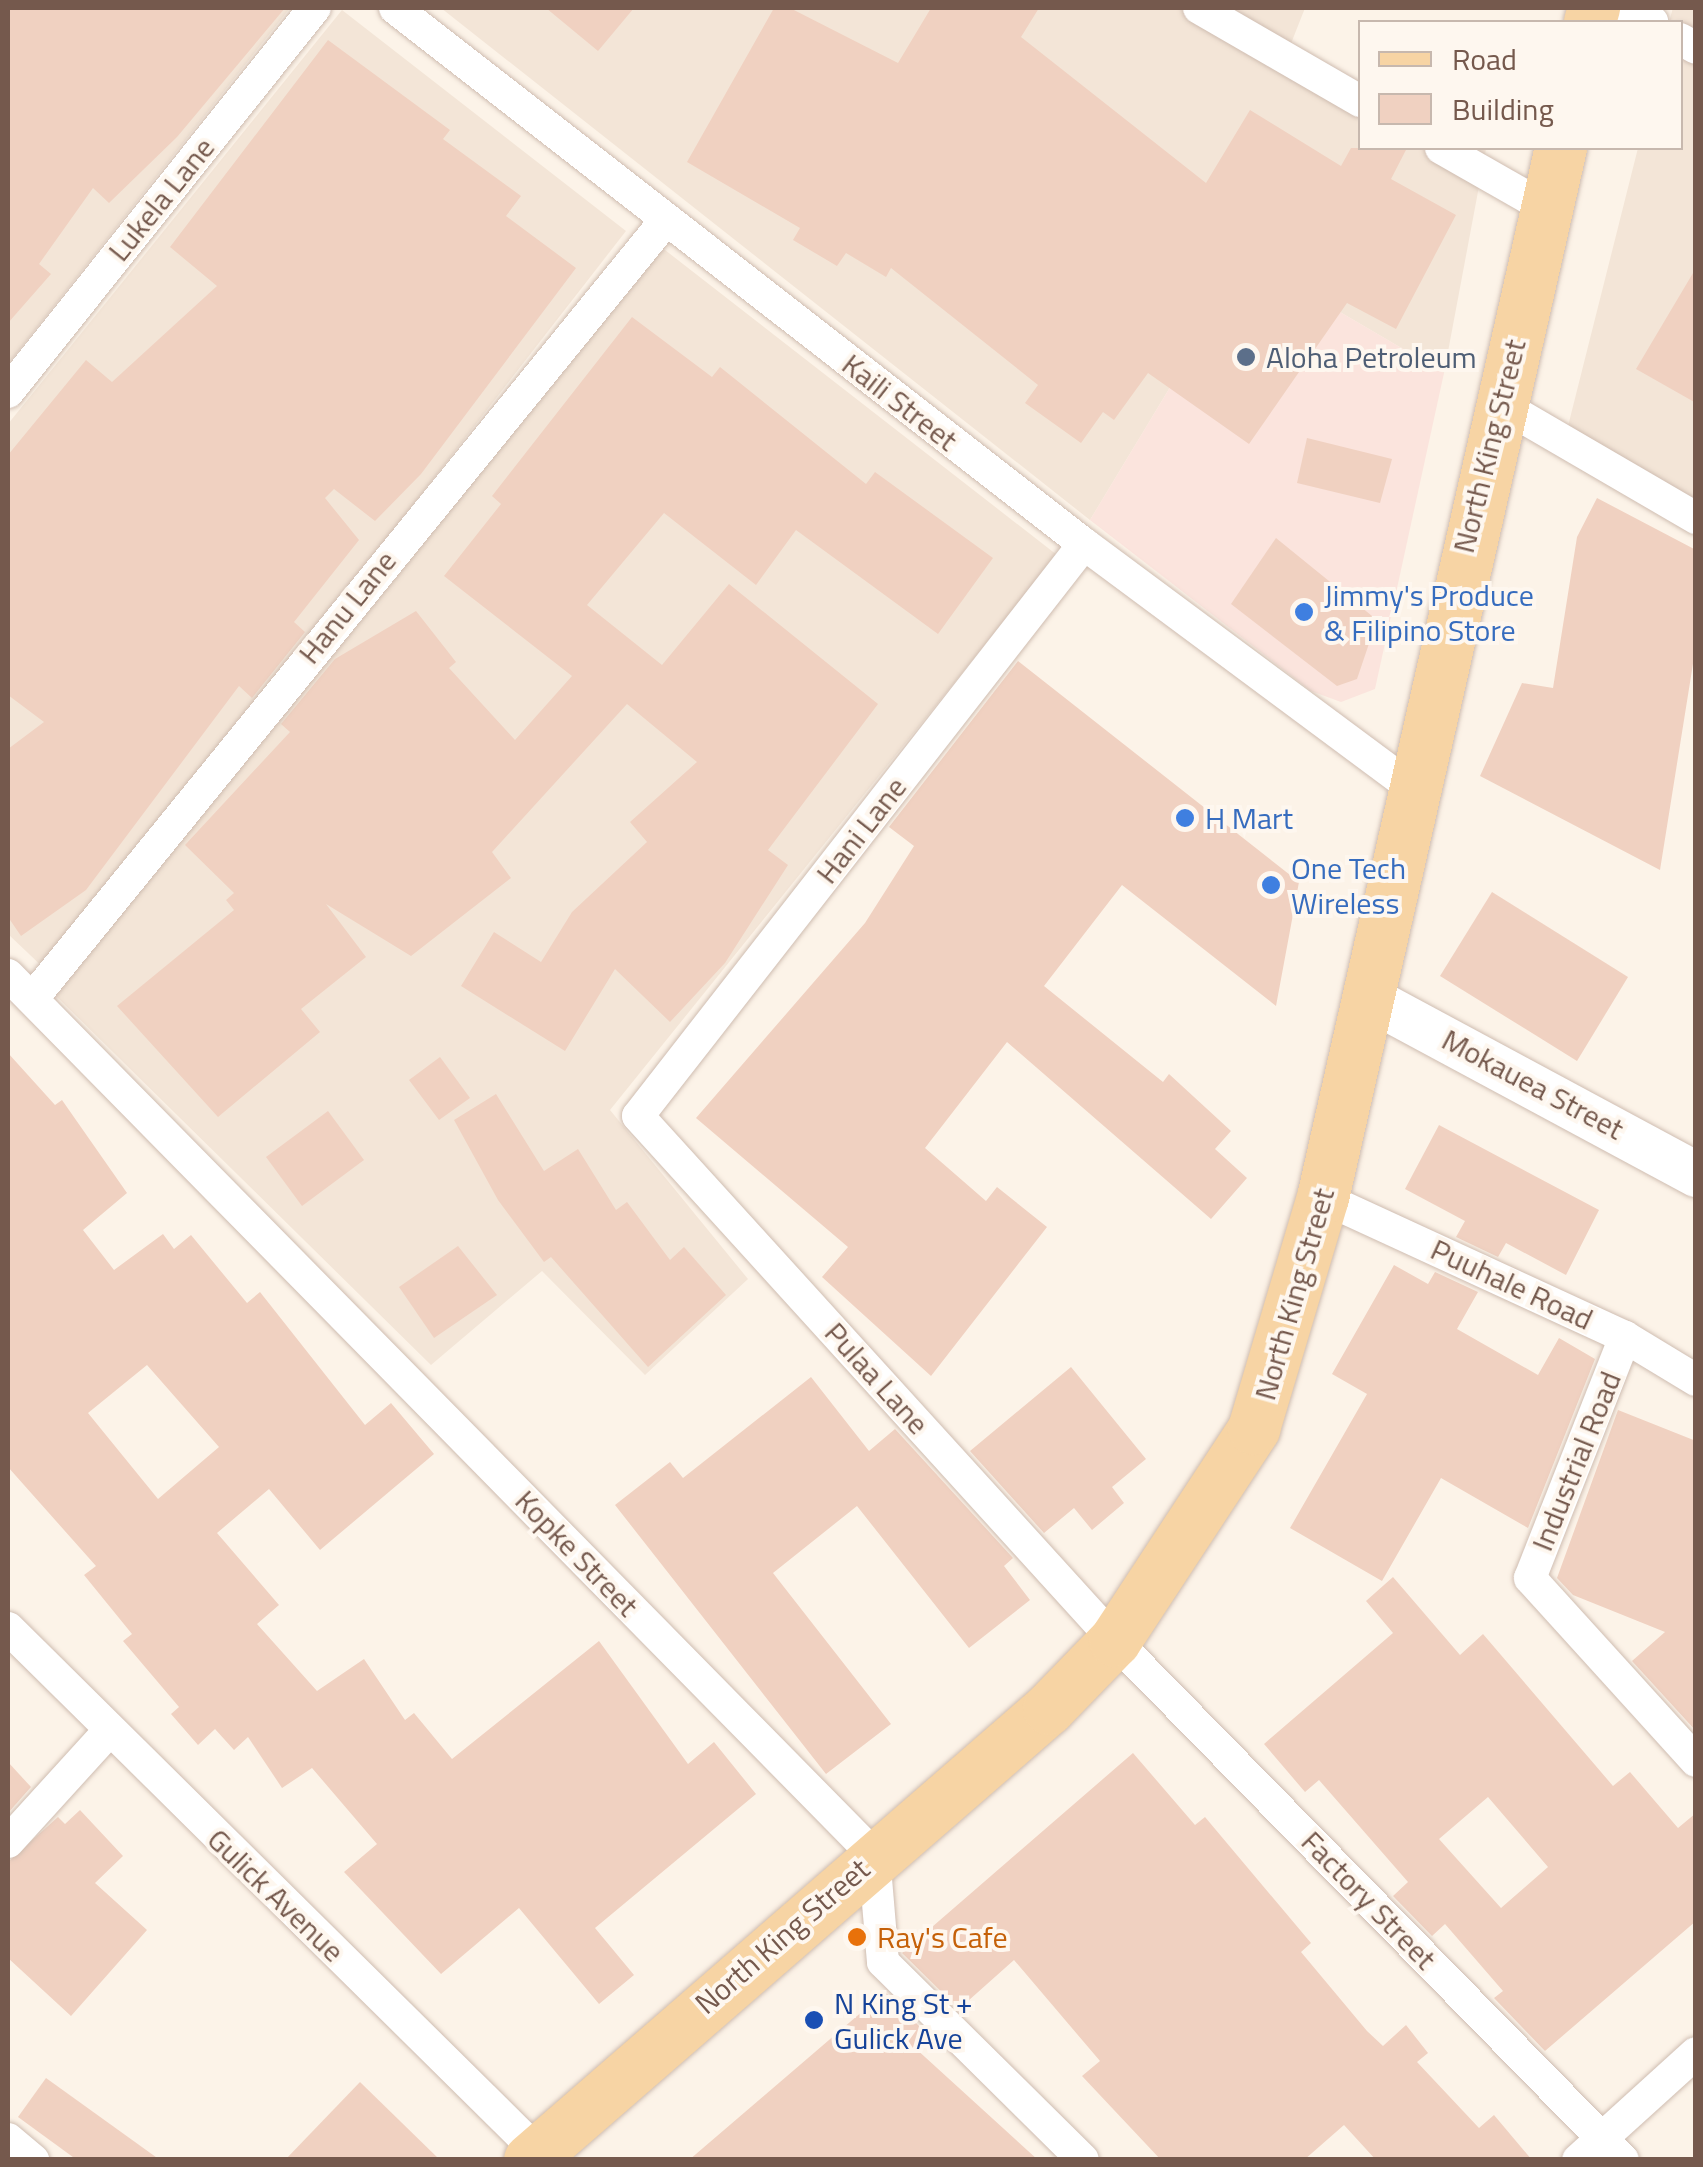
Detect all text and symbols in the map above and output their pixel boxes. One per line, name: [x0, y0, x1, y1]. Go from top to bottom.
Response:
legend: [1358, 20, 1683, 150]
text: Road: [1452, 36, 1517, 82]
text: Building: [1452, 86, 1554, 132]
street label: Lukela Lane: [100, 130, 222, 268]
street label: North King Street: [1445, 336, 1533, 556]
place label: Aloha Petroleum: [1266, 339, 1477, 375]
street label: Kaili Street: [835, 346, 965, 458]
marker: Aloha Petroleum: [1235, 346, 1257, 368]
street label: Hanu Lane: [291, 543, 403, 671]
place label: Jimmy's Produce & Filipino Store: [1324, 577, 1534, 648]
marker: Jimmy's Produce & Filipino Store: [1293, 601, 1315, 623]
street label: Hani Lane: [808, 770, 914, 890]
place label: H Mart: [1205, 800, 1293, 836]
marker: H Mart: [1174, 807, 1196, 829]
place label: One Tech Wireless: [1291, 850, 1406, 920]
marker: One Tech Wireless: [1260, 874, 1282, 896]
street label: Mokauea Street: [1436, 1021, 1630, 1147]
street label: North King Street: [1247, 1184, 1341, 1404]
street label: Puuhale Road: [1425, 1231, 1599, 1337]
street label: Pulaa Lane: [817, 1315, 937, 1441]
street label: Industrial Road: [1524, 1366, 1628, 1556]
street label: Kopke Street: [508, 1482, 646, 1624]
street label: Gulick Avenue: [200, 1821, 352, 1969]
street label: Factory Street: [1294, 1823, 1444, 1977]
street label: North King Street: [688, 1851, 876, 2021]
place label: Ray's Cafe: [877, 1919, 1008, 1955]
marker: Ray's Cafe: [846, 1926, 868, 1948]
place label: N King St + Gulick Ave: [834, 1985, 973, 2056]
marker: N King St + Gulick Ave: [803, 2009, 825, 2031]

